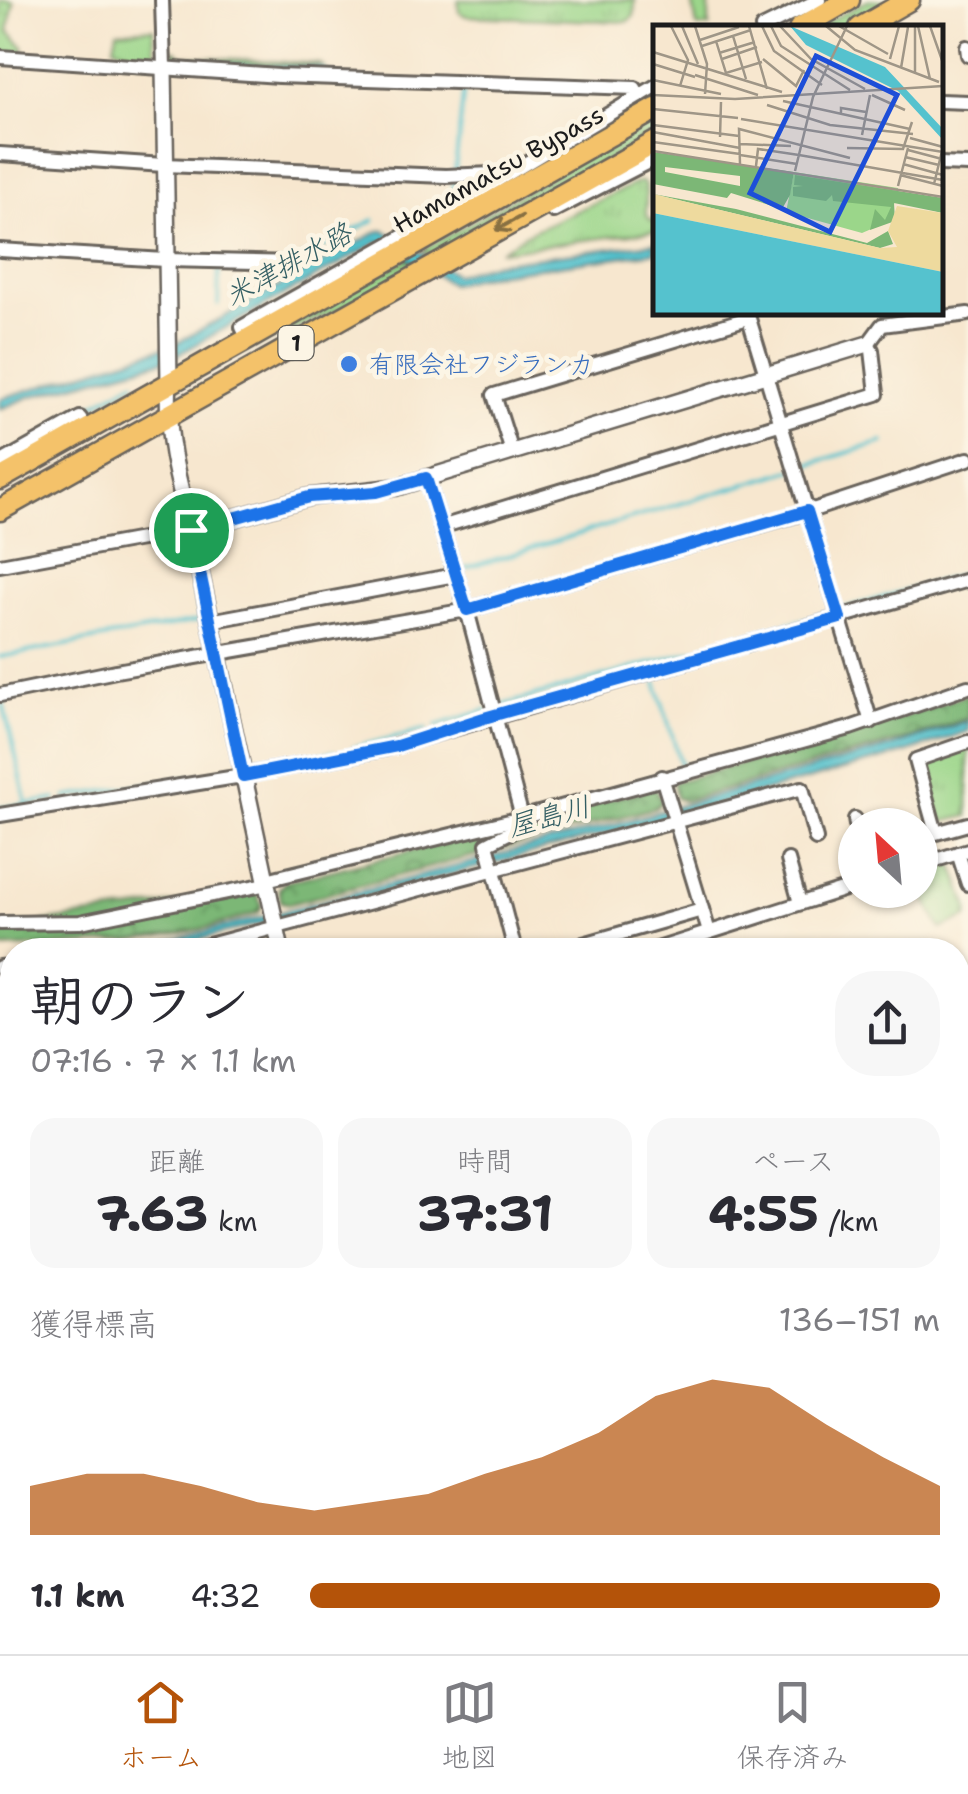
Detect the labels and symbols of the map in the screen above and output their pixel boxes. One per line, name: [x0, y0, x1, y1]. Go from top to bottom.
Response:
inset map: [653, 25, 943, 315]
street label: Hamamatsu Bypass: [387, 97, 609, 241]
water label: 米津排水路: [218, 212, 360, 315]
one-way arrow: [495, 214, 525, 234]
road number: 1: [278, 326, 314, 360]
place label: 有限会社フジランカ: [369, 347, 594, 381]
marker: 有限会社フジランカ: [338, 353, 360, 375]
pin: [149, 488, 234, 573]
water label: 屋島川: [504, 787, 594, 845]
north arrow: [838, 808, 938, 908]

